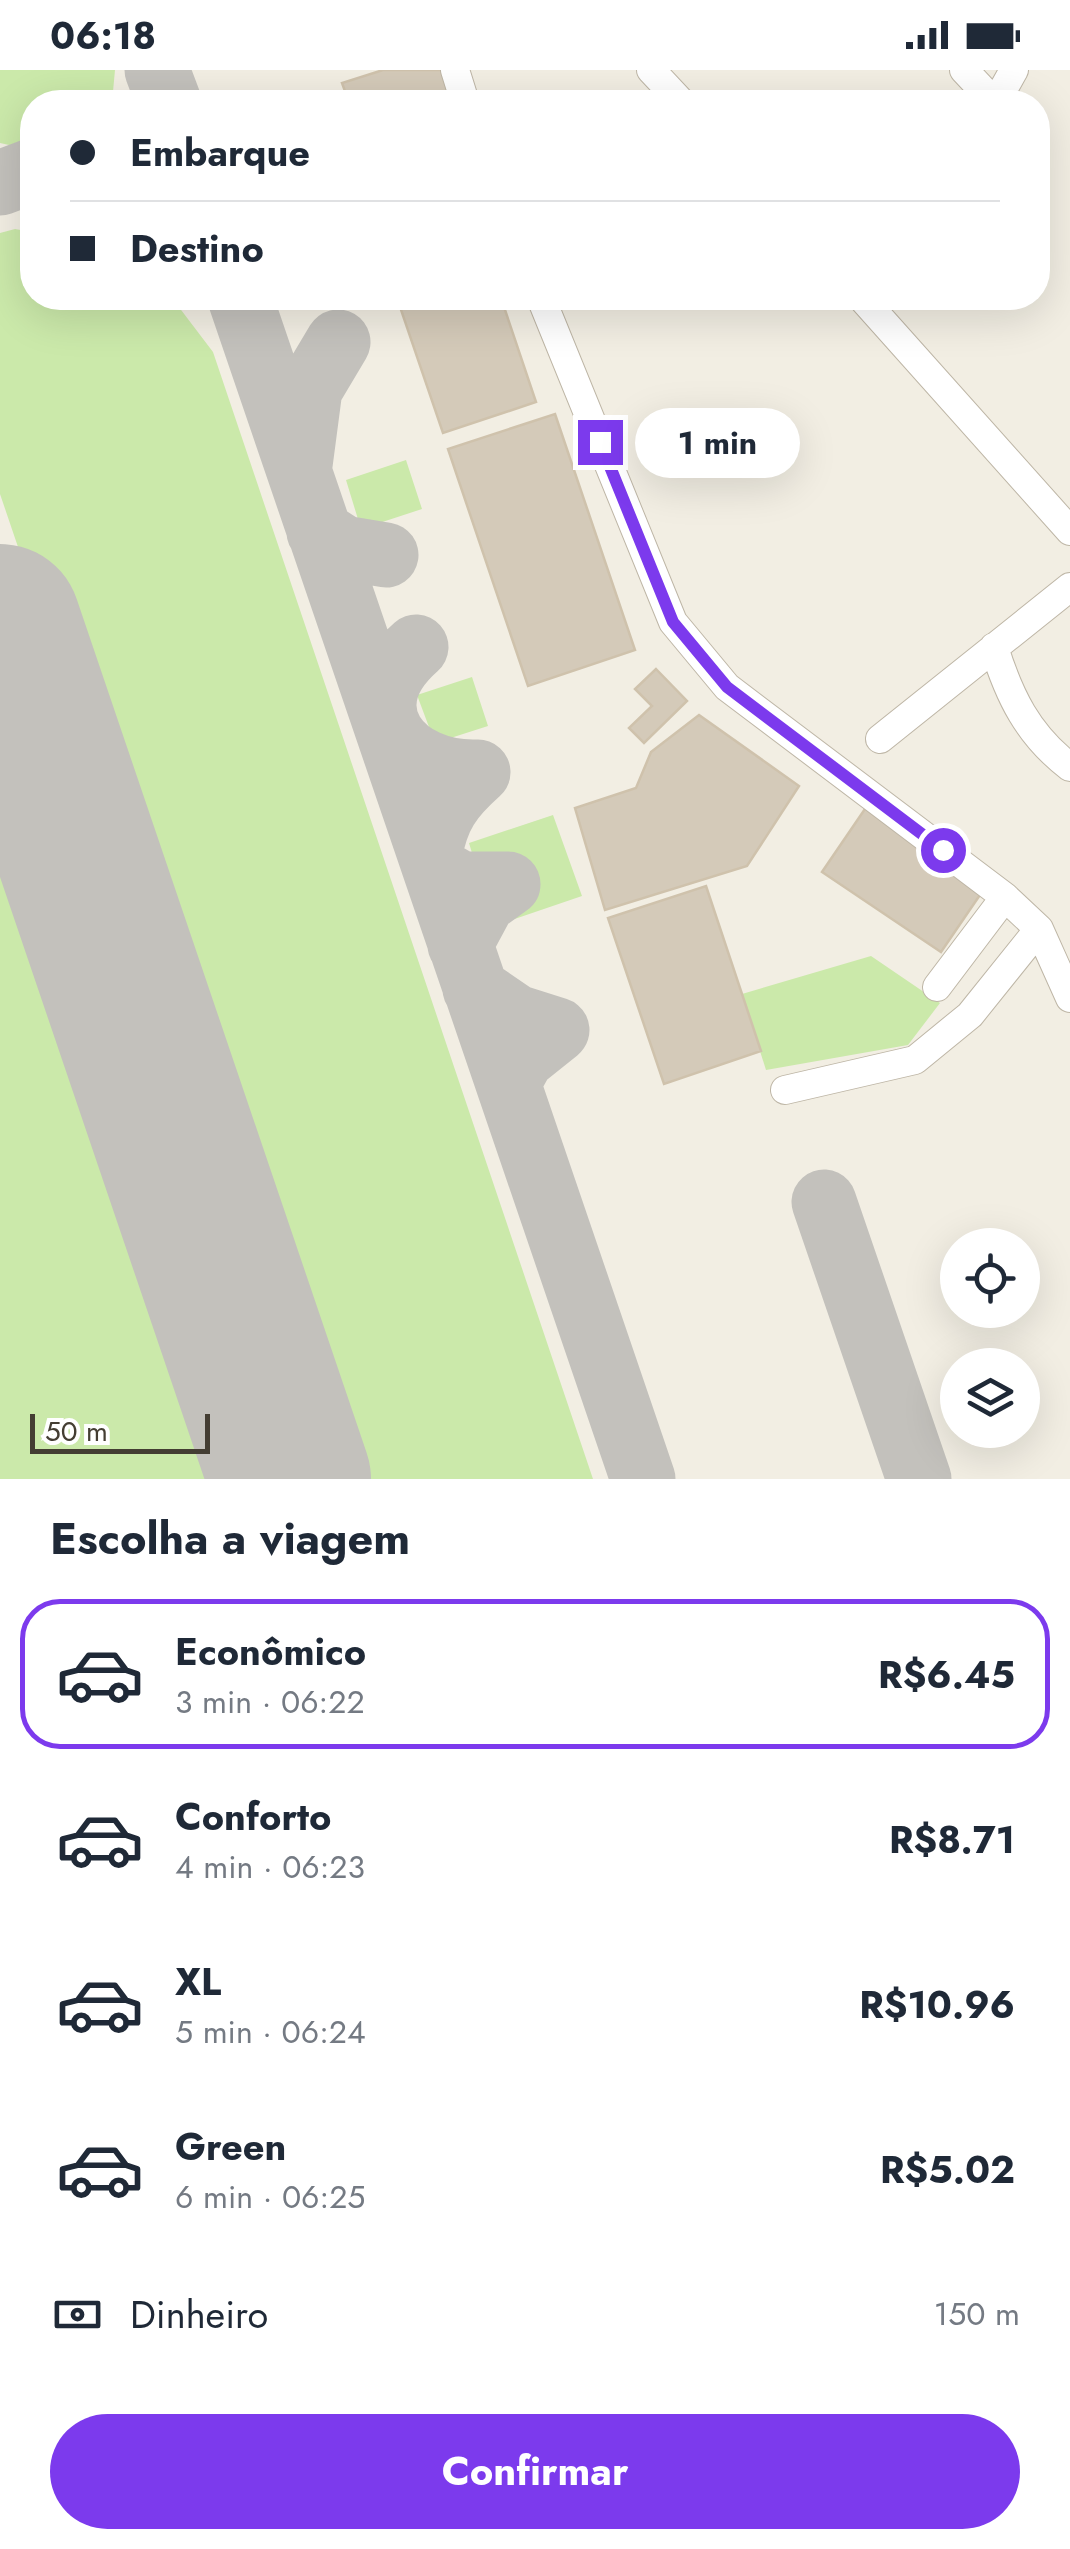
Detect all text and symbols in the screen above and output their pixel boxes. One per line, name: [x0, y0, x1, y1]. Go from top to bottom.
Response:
text: 06:18: [50, 8, 156, 63]
text: Embarque: [130, 125, 310, 180]
text: Destino: [130, 221, 264, 276]
callout: 1 min: [635, 407, 800, 477]
route end: [578, 420, 623, 465]
text: 1 min: [678, 420, 757, 466]
route start: [921, 828, 966, 873]
map controls: [940, 1228, 1040, 1448]
button: locate: [940, 1228, 1040, 1328]
button: layers: [940, 1348, 1040, 1448]
scale bar: [30, 1409, 210, 1454]
text: 50 m: [45, 1411, 108, 1452]
text: Escolha a viagem: [50, 1506, 410, 1571]
text: Econômico: [175, 1624, 366, 1679]
icon: car: [55, 1629, 145, 1719]
text: R$6.45: [878, 1647, 1015, 1702]
text: 3 min · 06:22: [175, 1679, 365, 1725]
text: Conforto: [175, 1789, 332, 1844]
icon: car: [55, 1794, 145, 1884]
text: R$8.71: [889, 1812, 1015, 1867]
text: 4 min · 06:23: [175, 1844, 365, 1890]
text: XL: [175, 1954, 221, 2009]
icon: car: [55, 1959, 145, 2049]
text: R$10.96: [859, 1977, 1015, 2032]
text: 5 min · 06:24: [175, 2009, 366, 2055]
text: Green: [175, 2119, 286, 2174]
icon: car: [55, 2124, 145, 2214]
text: R$5.02: [880, 2142, 1015, 2197]
text: 6 min · 06:25: [175, 2174, 365, 2220]
icon: cash: [50, 2287, 105, 2342]
text: Dinheiro: [130, 2287, 268, 2342]
text: 150 m: [934, 2291, 1020, 2337]
button: Confirmar: [50, 2414, 1020, 2529]

